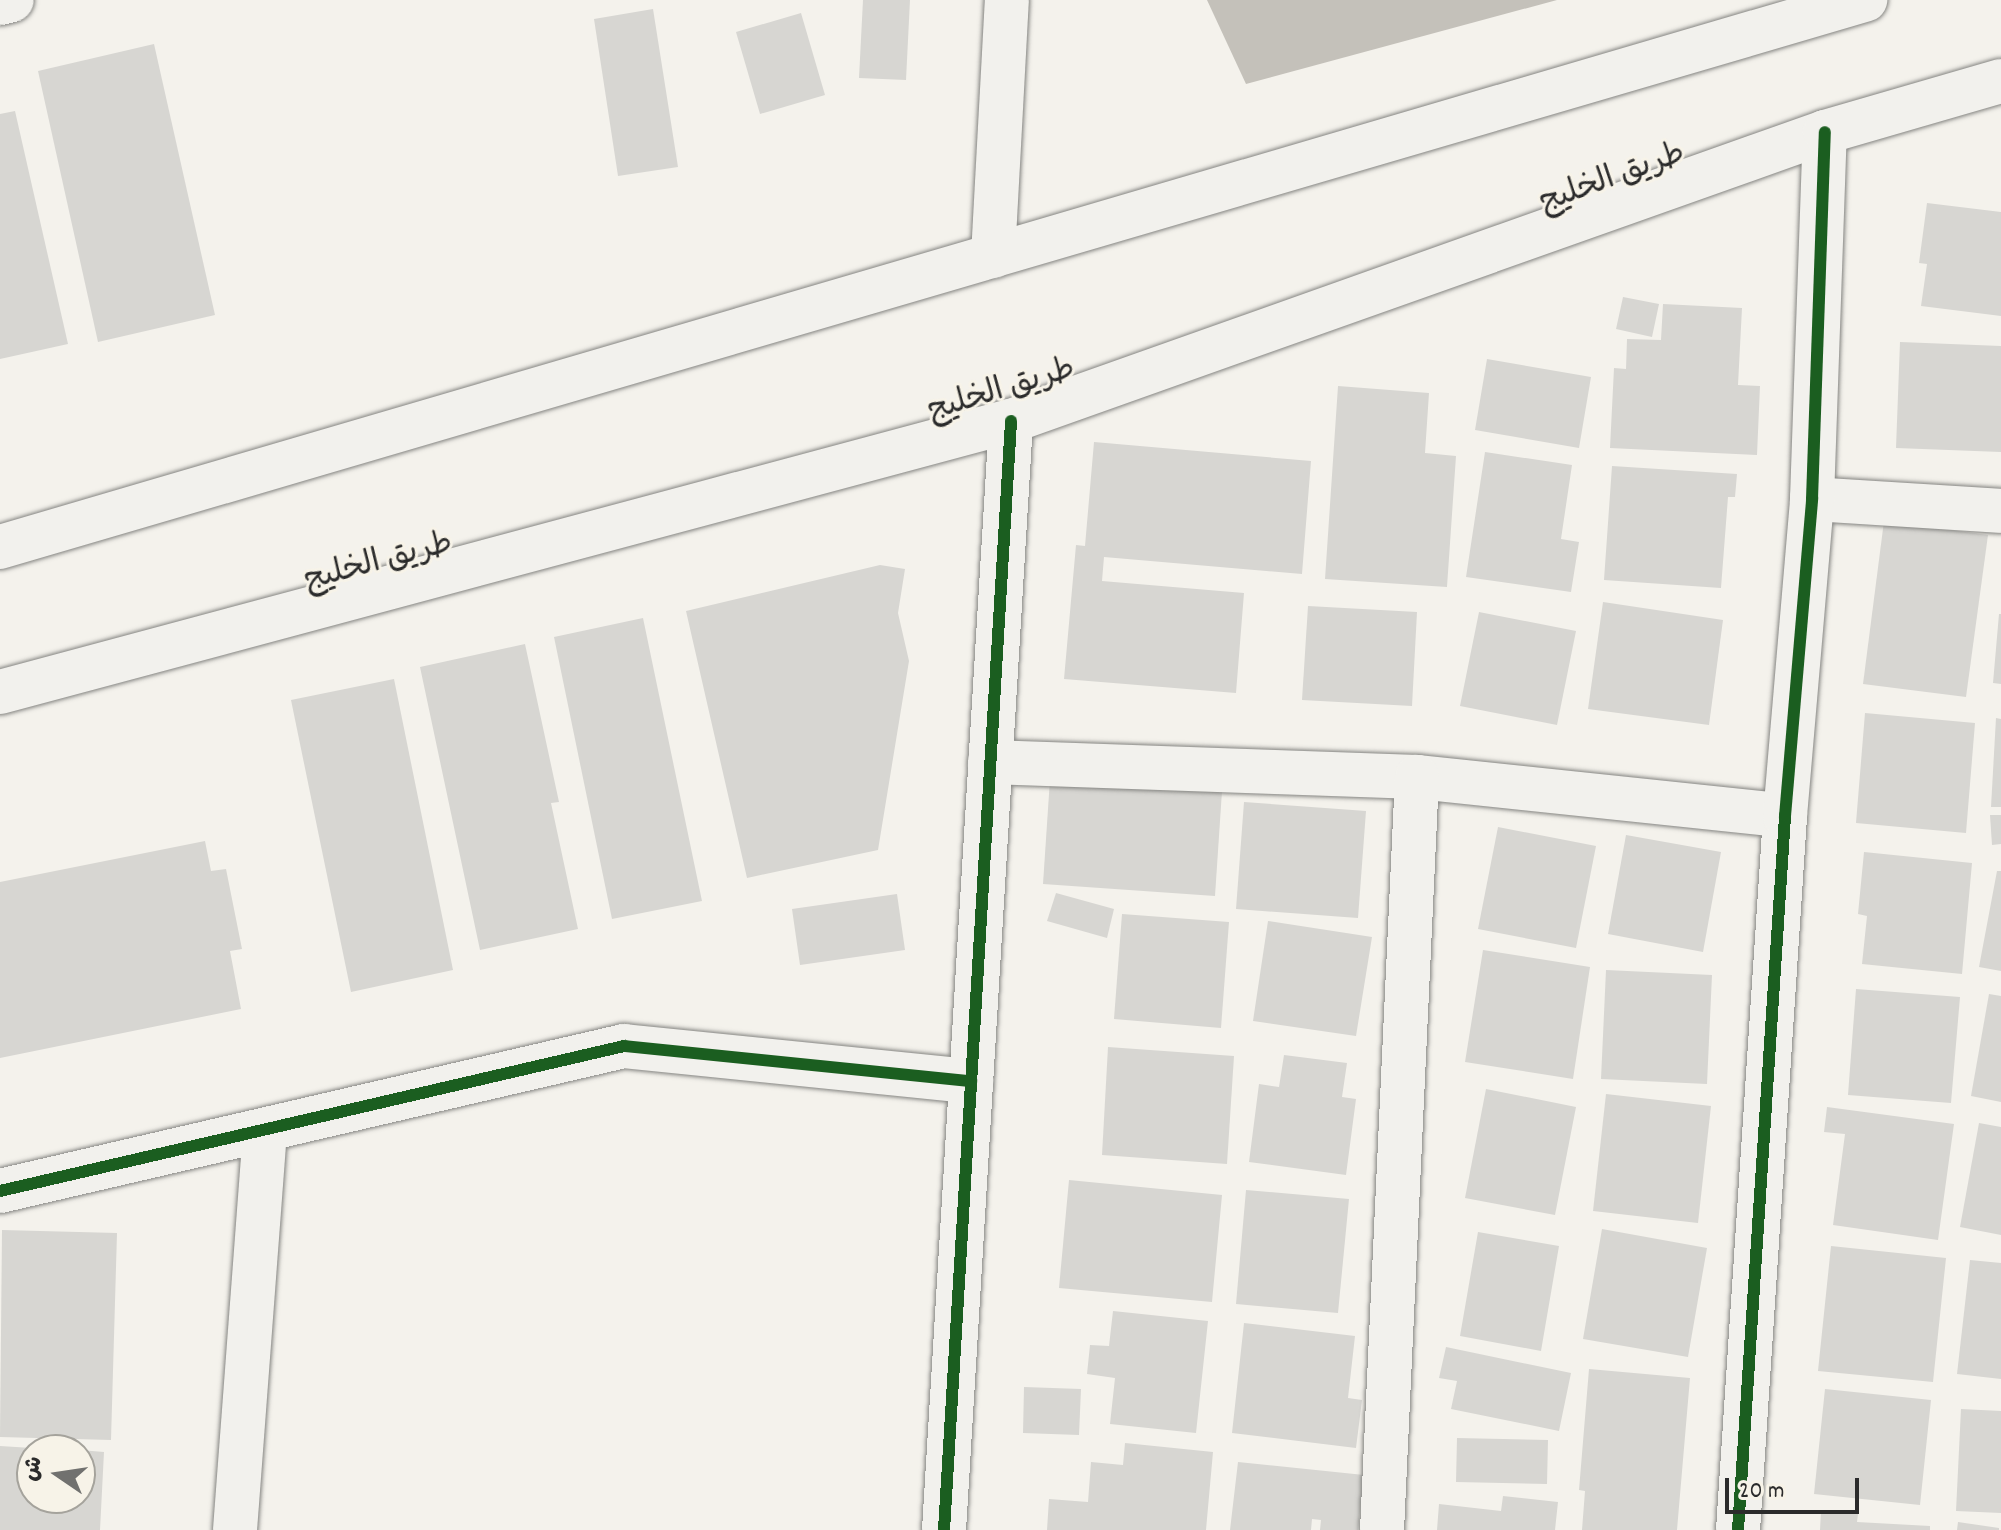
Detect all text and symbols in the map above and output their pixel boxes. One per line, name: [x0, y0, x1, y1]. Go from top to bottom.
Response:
street label: طريق الخليج: [1535, 136, 1691, 224]
street label: طريق الخليج: [924, 351, 1080, 433]
street label: طريق الخليج: [301, 526, 457, 602]
north arrow: [16, 1434, 96, 1514]
text: ش: [16, 1454, 52, 1484]
scale bar: [1729, 1462, 1863, 1512]
text: 20 m: [1739, 1475, 1785, 1509]

